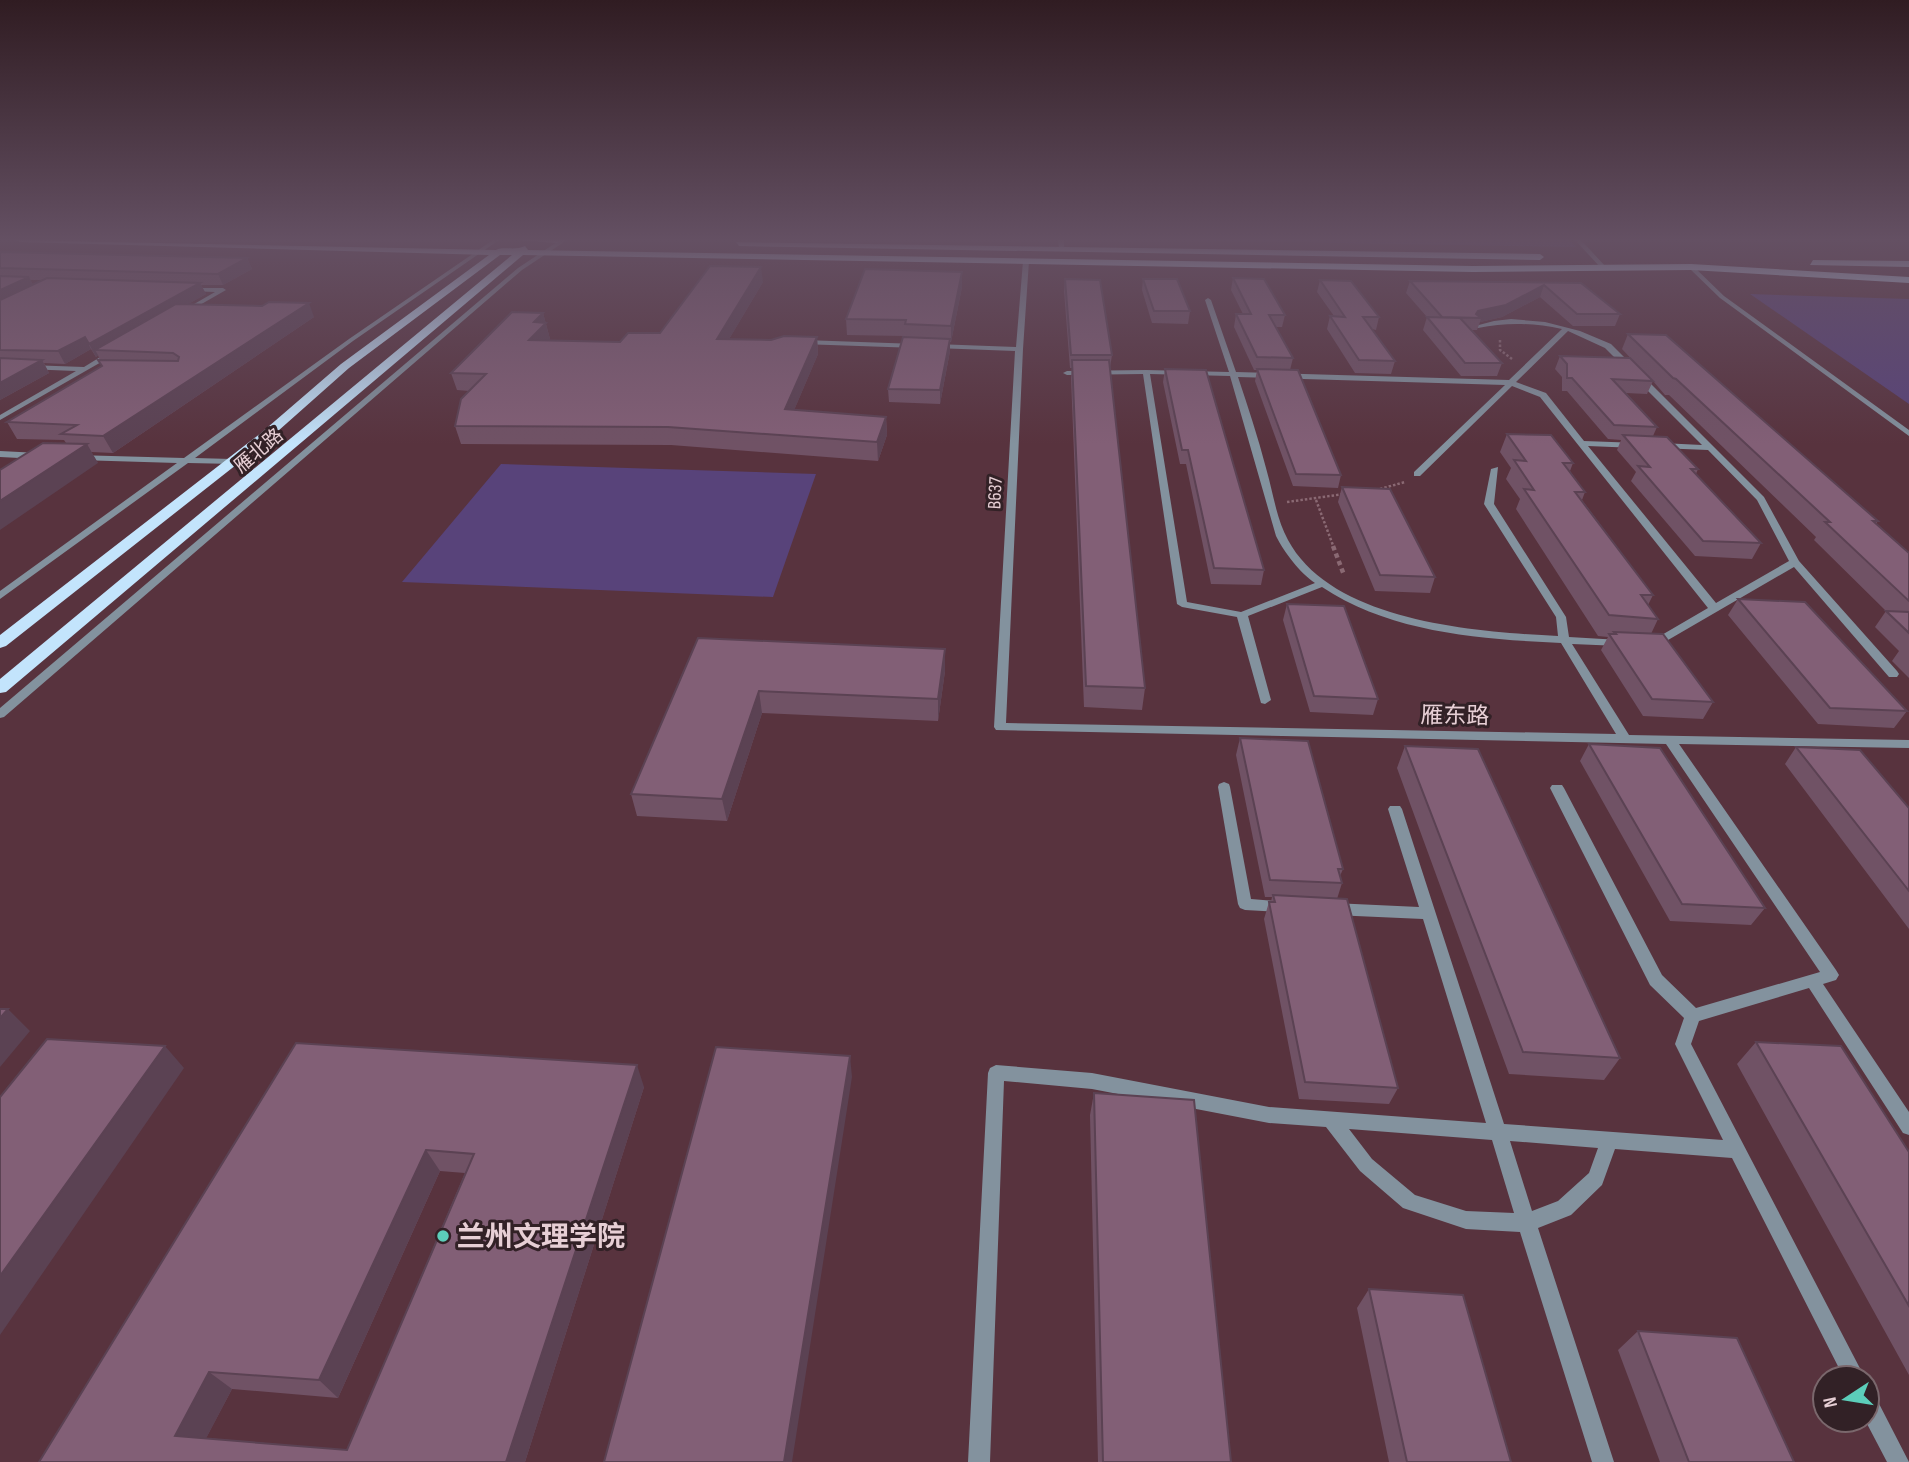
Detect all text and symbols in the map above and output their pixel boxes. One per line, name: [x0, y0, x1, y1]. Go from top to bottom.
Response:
street label: 雁北路: [230, 424, 288, 478]
street label: B637: [983, 476, 1008, 510]
street label: 雁东路: [1420, 701, 1490, 731]
place label: 兰州文理学院: [457, 1221, 625, 1254]
marker: 兰州文理学院: [435, 1228, 451, 1244]
north arrow: [1811, 1364, 1881, 1434]
text: N: [1819, 1395, 1843, 1410]

